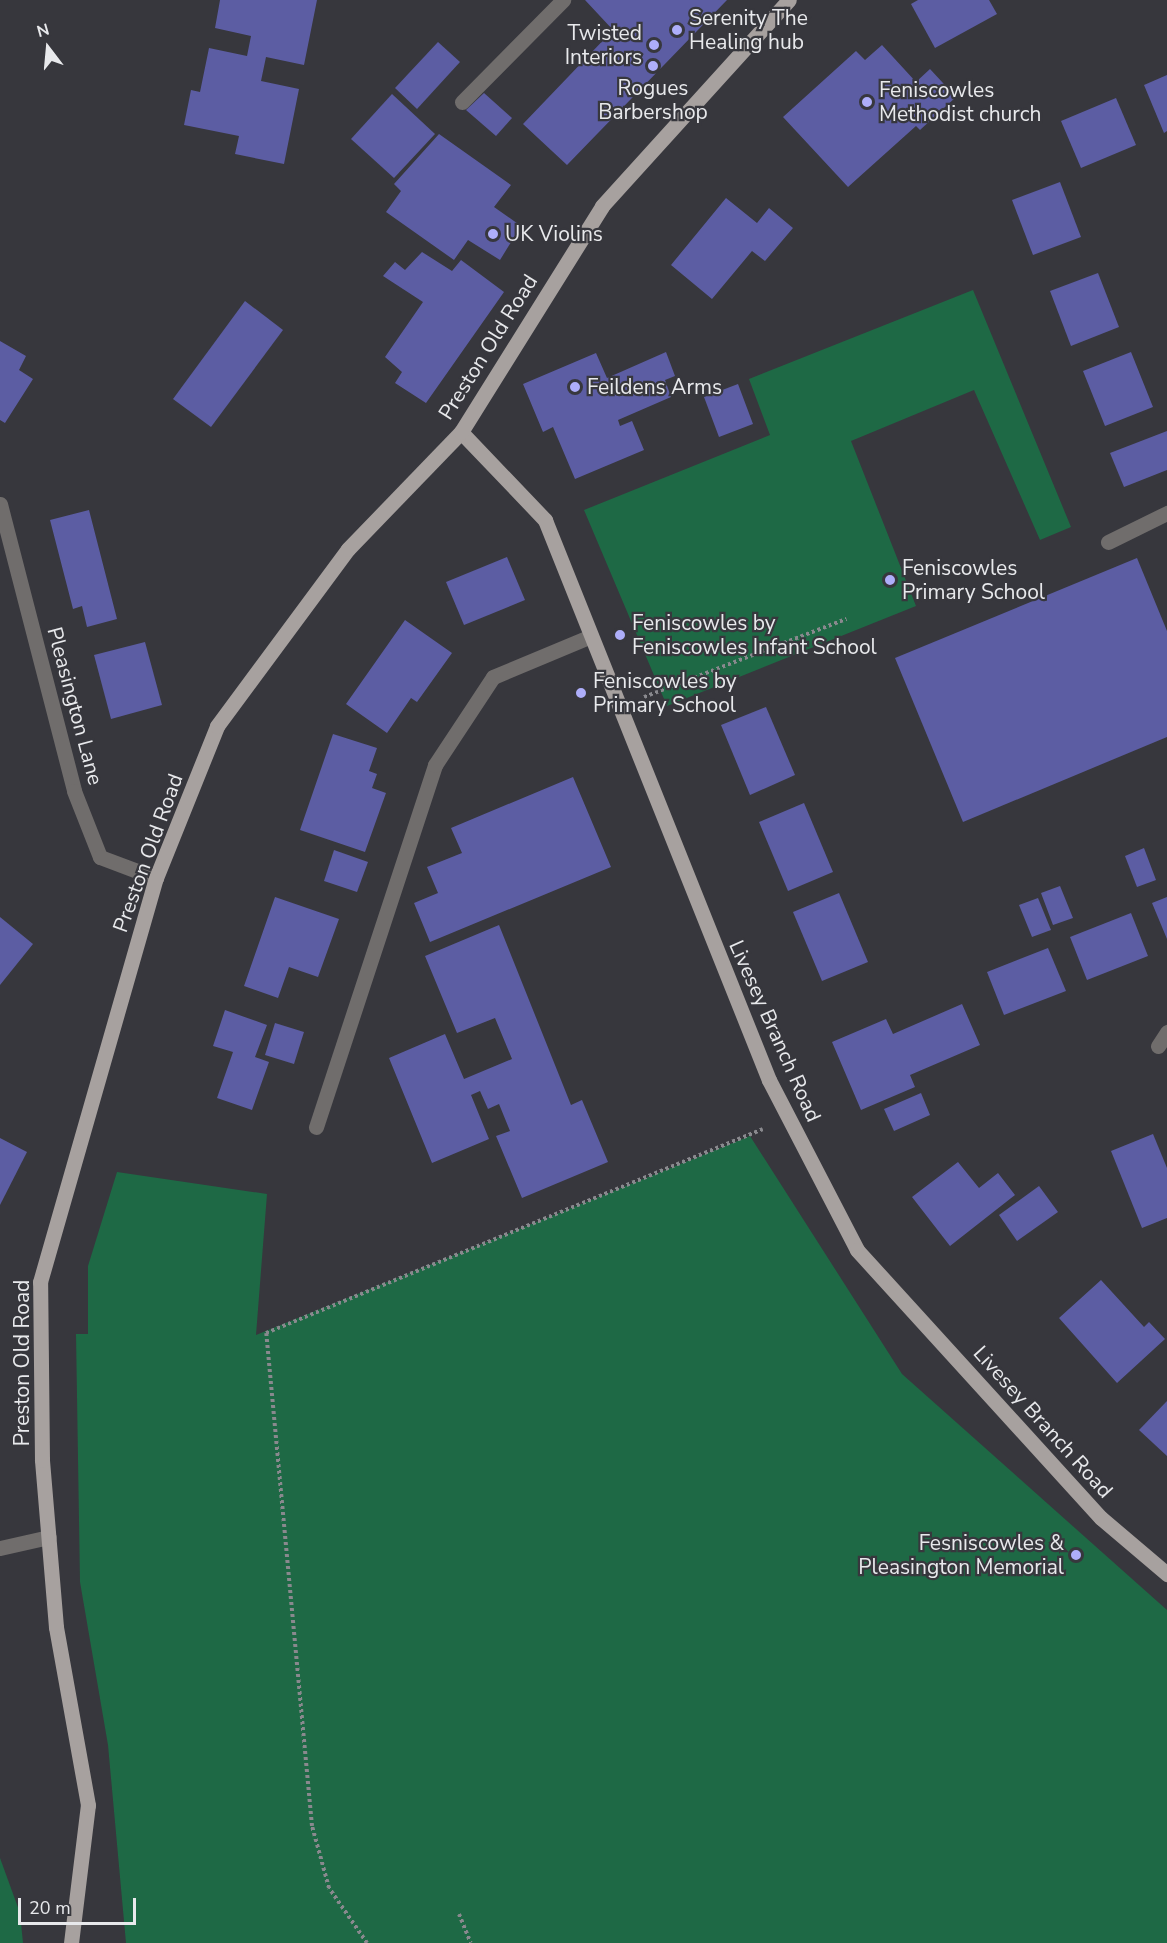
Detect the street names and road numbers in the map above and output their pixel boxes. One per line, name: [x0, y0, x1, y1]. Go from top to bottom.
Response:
street label: Preston Old Road: [433, 270, 543, 424]
street label: Pleasington Lane: [42, 624, 108, 788]
street label: Preston Old Road: [108, 770, 188, 936]
street label: Livesey Branch Road: [724, 936, 826, 1126]
street label: Preston Old Road: [9, 1280, 35, 1446]
street label: Livesey Branch Road: [968, 1341, 1118, 1503]

